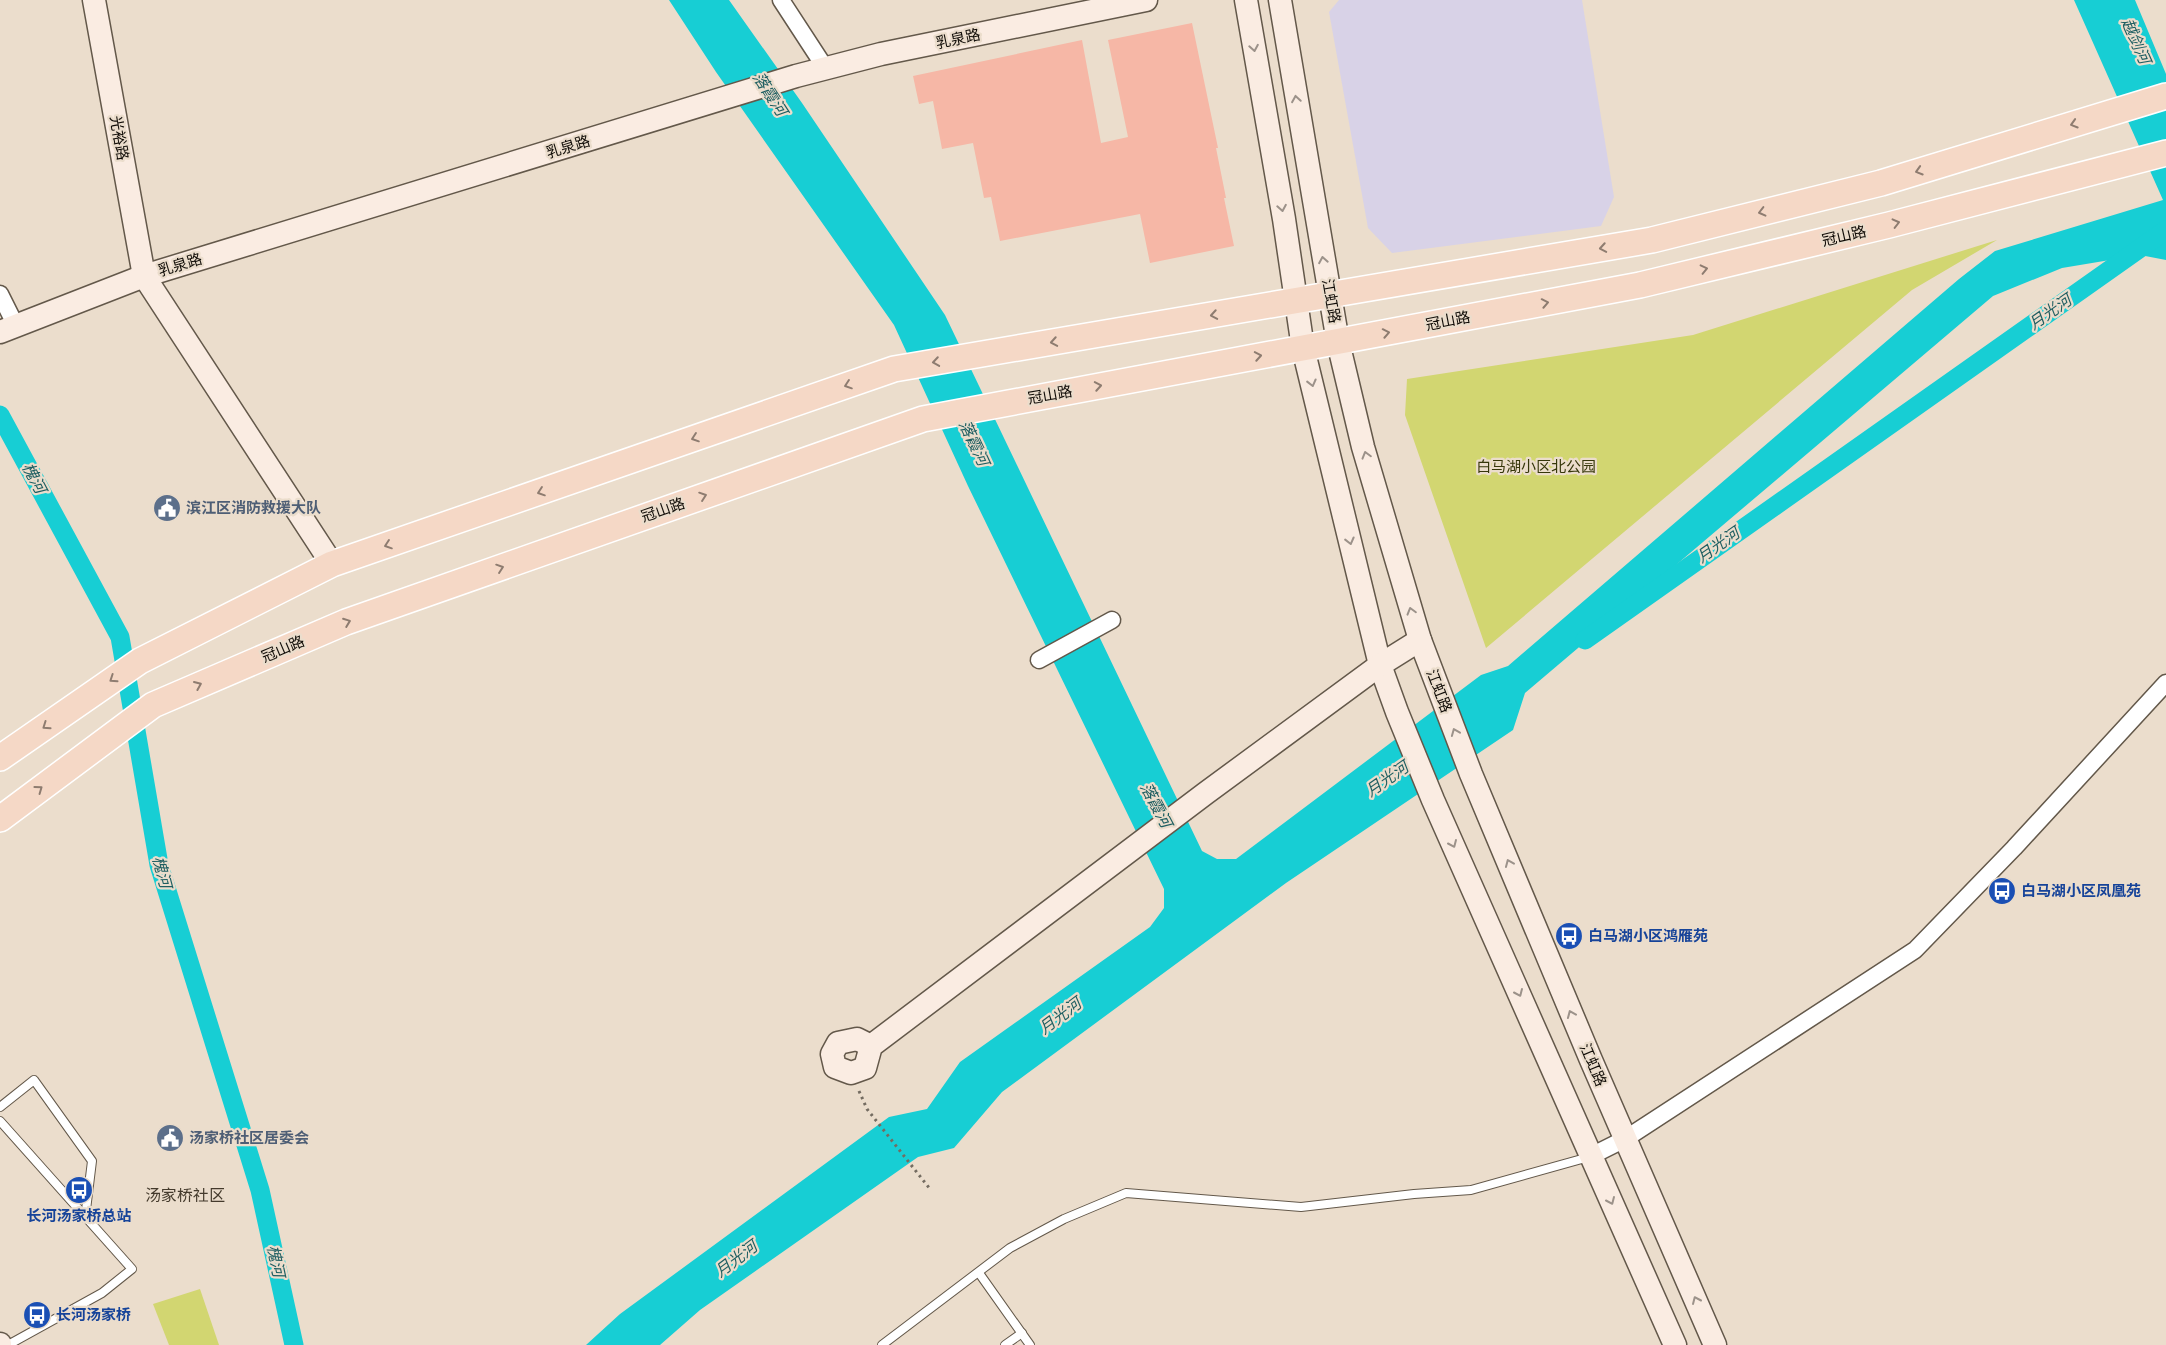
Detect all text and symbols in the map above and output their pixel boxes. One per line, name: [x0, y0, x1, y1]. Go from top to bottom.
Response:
water label: 越剑河: [2118, 15, 2156, 70]
street label: 乳泉路: [934, 26, 982, 52]
one-way arrow: [1249, 44, 1259, 52]
water label: 落霞河: [749, 69, 793, 122]
one-way arrow: [1292, 95, 1302, 104]
street label: 光裕路: [106, 114, 132, 162]
one-way arrow: [2071, 119, 2079, 129]
street label: 乳泉路: [544, 132, 592, 162]
one-way arrow: [1915, 166, 1923, 176]
one-way arrow: [1277, 204, 1287, 212]
one-way arrow: [1758, 207, 1766, 217]
one-way arrow: [1892, 218, 1901, 229]
street label: 冠山路: [1820, 222, 1868, 250]
one-way arrow: [1599, 242, 1608, 252]
street label: 乳泉路: [156, 250, 204, 280]
one-way arrow: [1319, 255, 1329, 264]
one-way arrow: [1700, 264, 1709, 275]
street label: 江虹路: [1318, 277, 1344, 325]
water label: 月光河: [2025, 289, 2078, 334]
one-way arrow: [1541, 298, 1550, 308]
street label: 冠山路: [1424, 308, 1472, 334]
one-way arrow: [1210, 309, 1219, 319]
one-way arrow: [1381, 328, 1390, 339]
one-way arrow: [1050, 337, 1059, 347]
one-way arrow: [1254, 352, 1263, 362]
one-way arrow: [932, 356, 940, 367]
one-way arrow: [1306, 378, 1317, 387]
one-way arrow: [844, 379, 853, 389]
one-way arrow: [1094, 381, 1103, 392]
street label: 冠山路: [1026, 382, 1074, 408]
water label: 落霞河: [955, 417, 994, 471]
one-way arrow: [691, 432, 699, 442]
one-way arrow: [1361, 451, 1371, 460]
park label: 白马湖小区北公园: [1476, 458, 1596, 476]
water label: 槐河: [18, 459, 51, 499]
one-way arrow: [537, 486, 546, 496]
one-way arrow: [698, 492, 707, 502]
public building icon: 滨江区消防救援大队: [152, 493, 182, 523]
street label: 冠山路: [639, 494, 687, 526]
place label: 滨江区消防救援大队: [186, 499, 321, 517]
water label: 月光河: [1693, 522, 1746, 567]
one-way arrow: [1344, 536, 1355, 545]
one-way arrow: [384, 539, 392, 549]
one-way arrow: [496, 563, 504, 573]
one-way arrow: [1407, 607, 1417, 616]
one-way arrow: [342, 618, 351, 628]
street label: 冠山路: [259, 632, 307, 666]
street label: 江虹路: [1423, 667, 1455, 715]
one-way arrow: [109, 673, 118, 682]
one-way arrow: [193, 681, 202, 692]
one-way arrow: [42, 720, 52, 729]
one-way arrow: [1451, 728, 1461, 737]
water label: 月光河: [1362, 756, 1415, 801]
water label: 落霞河: [1136, 779, 1177, 833]
one-way arrow: [33, 787, 42, 795]
one-way arrow: [1447, 839, 1458, 848]
water label: 槐河: [149, 854, 176, 893]
one-way arrow: [1504, 860, 1514, 868]
bus stop icon: 白马湖小区凤凰苑: [1987, 876, 2017, 906]
place label: 白马湖小区凤凰苑: [2021, 882, 2141, 900]
bus stop icon: 白马湖小区鸿雁苑: [1554, 921, 1584, 951]
place label: 白马湖小区鸿雁苑: [1588, 927, 1708, 945]
one-way arrow: [1512, 988, 1523, 997]
water label: 月光河: [1035, 992, 1087, 1038]
one-way arrow: [1567, 1010, 1577, 1018]
street label: 江虹路: [1576, 1041, 1610, 1089]
public building icon: 汤家桥社区居委会: [155, 1123, 185, 1153]
place label: 汤家桥社区居委会: [189, 1129, 309, 1147]
bus stop icon: 长河汤家桥总站: [64, 1175, 94, 1205]
district label: 汤家桥社区: [145, 1186, 225, 1205]
one-way arrow: [1605, 1196, 1616, 1205]
place label: 长河汤家桥总站: [26, 1207, 132, 1225]
water label: 月光河: [711, 1235, 763, 1281]
water label: 槐河: [263, 1243, 289, 1282]
one-way arrow: [1691, 1296, 1702, 1305]
bus stop icon: 长河汤家桥: [22, 1300, 52, 1330]
place label: 长河汤家桥: [56, 1306, 131, 1324]

